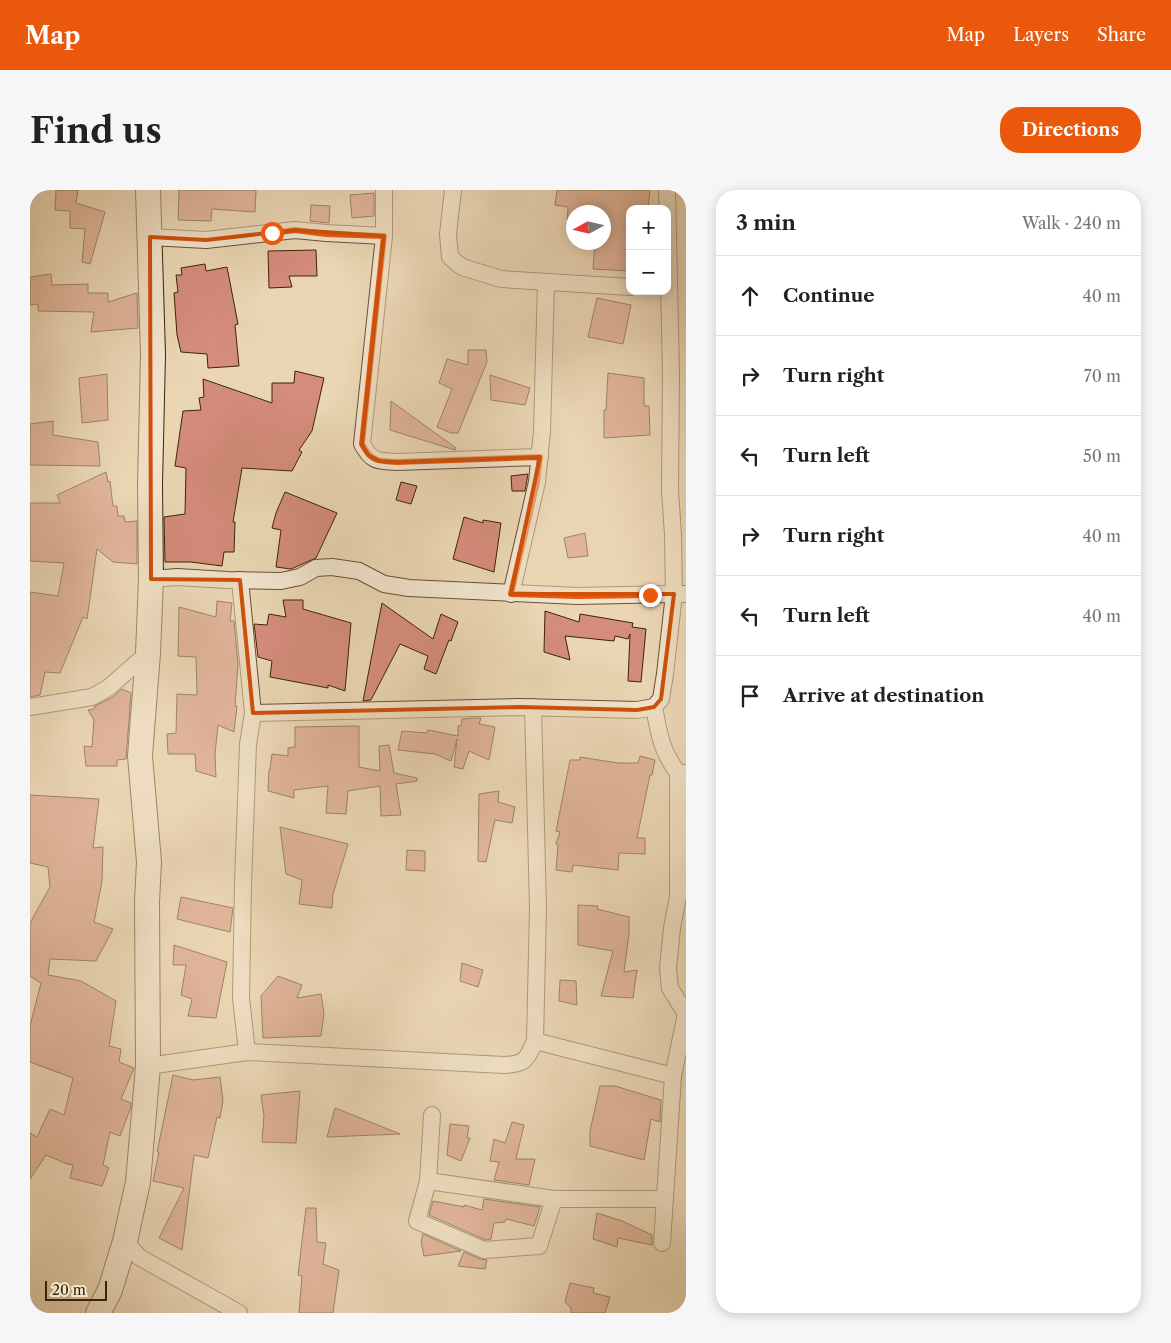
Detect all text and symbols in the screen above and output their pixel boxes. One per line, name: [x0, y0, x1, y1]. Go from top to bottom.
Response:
text: Map: [25, 21, 80, 50]
text: Map: [947, 24, 985, 46]
text: Layers: [1013, 24, 1069, 46]
text: Share: [1097, 24, 1146, 46]
button: Directions: [1000, 107, 1141, 153]
text: Find us: [30, 109, 162, 152]
north arrow: [566, 205, 611, 250]
map controls: [626, 205, 671, 295]
button: +: [626, 205, 671, 250]
text: 3 min: [736, 210, 796, 235]
text: Walk · 240 m: [1022, 213, 1121, 233]
route start: [261, 222, 284, 245]
button: −: [626, 250, 671, 295]
icon: ahead: [736, 282, 764, 310]
text: Continue: [783, 284, 875, 307]
text: 40 m: [1082, 286, 1121, 306]
icon: right: [736, 362, 764, 390]
text: Turn right: [783, 364, 884, 387]
text: 70 m: [1084, 366, 1121, 386]
icon: left: [736, 442, 764, 470]
text: Turn left: [783, 444, 870, 467]
text: 50 m: [1083, 446, 1121, 466]
icon: right: [736, 522, 764, 550]
text: Turn right: [783, 524, 884, 547]
text: 40 m: [1082, 526, 1121, 546]
route end: [639, 584, 662, 607]
icon: left: [736, 602, 764, 630]
text: Turn left: [783, 604, 870, 627]
text: 40 m: [1082, 606, 1121, 626]
icon: arrive: [736, 682, 764, 710]
text: Arrive at destination: [783, 684, 984, 707]
scale bar: [45, 1278, 108, 1301]
text: 20 m: [52, 1281, 86, 1299]

